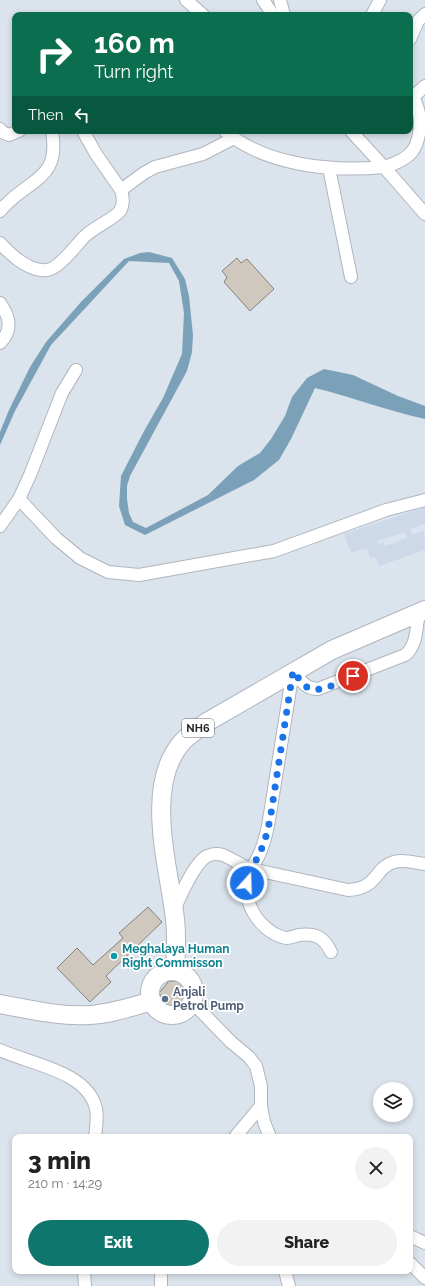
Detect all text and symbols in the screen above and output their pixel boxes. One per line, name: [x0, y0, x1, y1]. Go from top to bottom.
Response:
text: 160 m: [94, 27, 175, 60]
icon: right: [28, 28, 80, 80]
text: Turn right: [94, 61, 173, 82]
icon: left: [71, 104, 93, 126]
text: Then: [28, 106, 63, 124]
pin: [336, 659, 370, 693]
icon: arrive: [342, 665, 364, 687]
road number: NH6: [182, 719, 214, 737]
position arrow: [226, 862, 268, 904]
place label: Meghalaya Human Right Commisson: [122, 942, 230, 970]
marker: Meghalaya Human Right Commisson: [109, 951, 119, 961]
place label: Anjali Petrol Pump: [173, 985, 244, 1013]
marker: Anjali Petrol Pump: [160, 994, 170, 1004]
map controls: [373, 1082, 413, 1122]
button: layers: [373, 1082, 413, 1122]
text: 3 min: [28, 1146, 91, 1175]
button: close: [355, 1147, 397, 1189]
text: 210 m · 14:29: [28, 1176, 102, 1191]
button: Exit: [28, 1220, 209, 1266]
button: Share: [217, 1220, 397, 1266]

